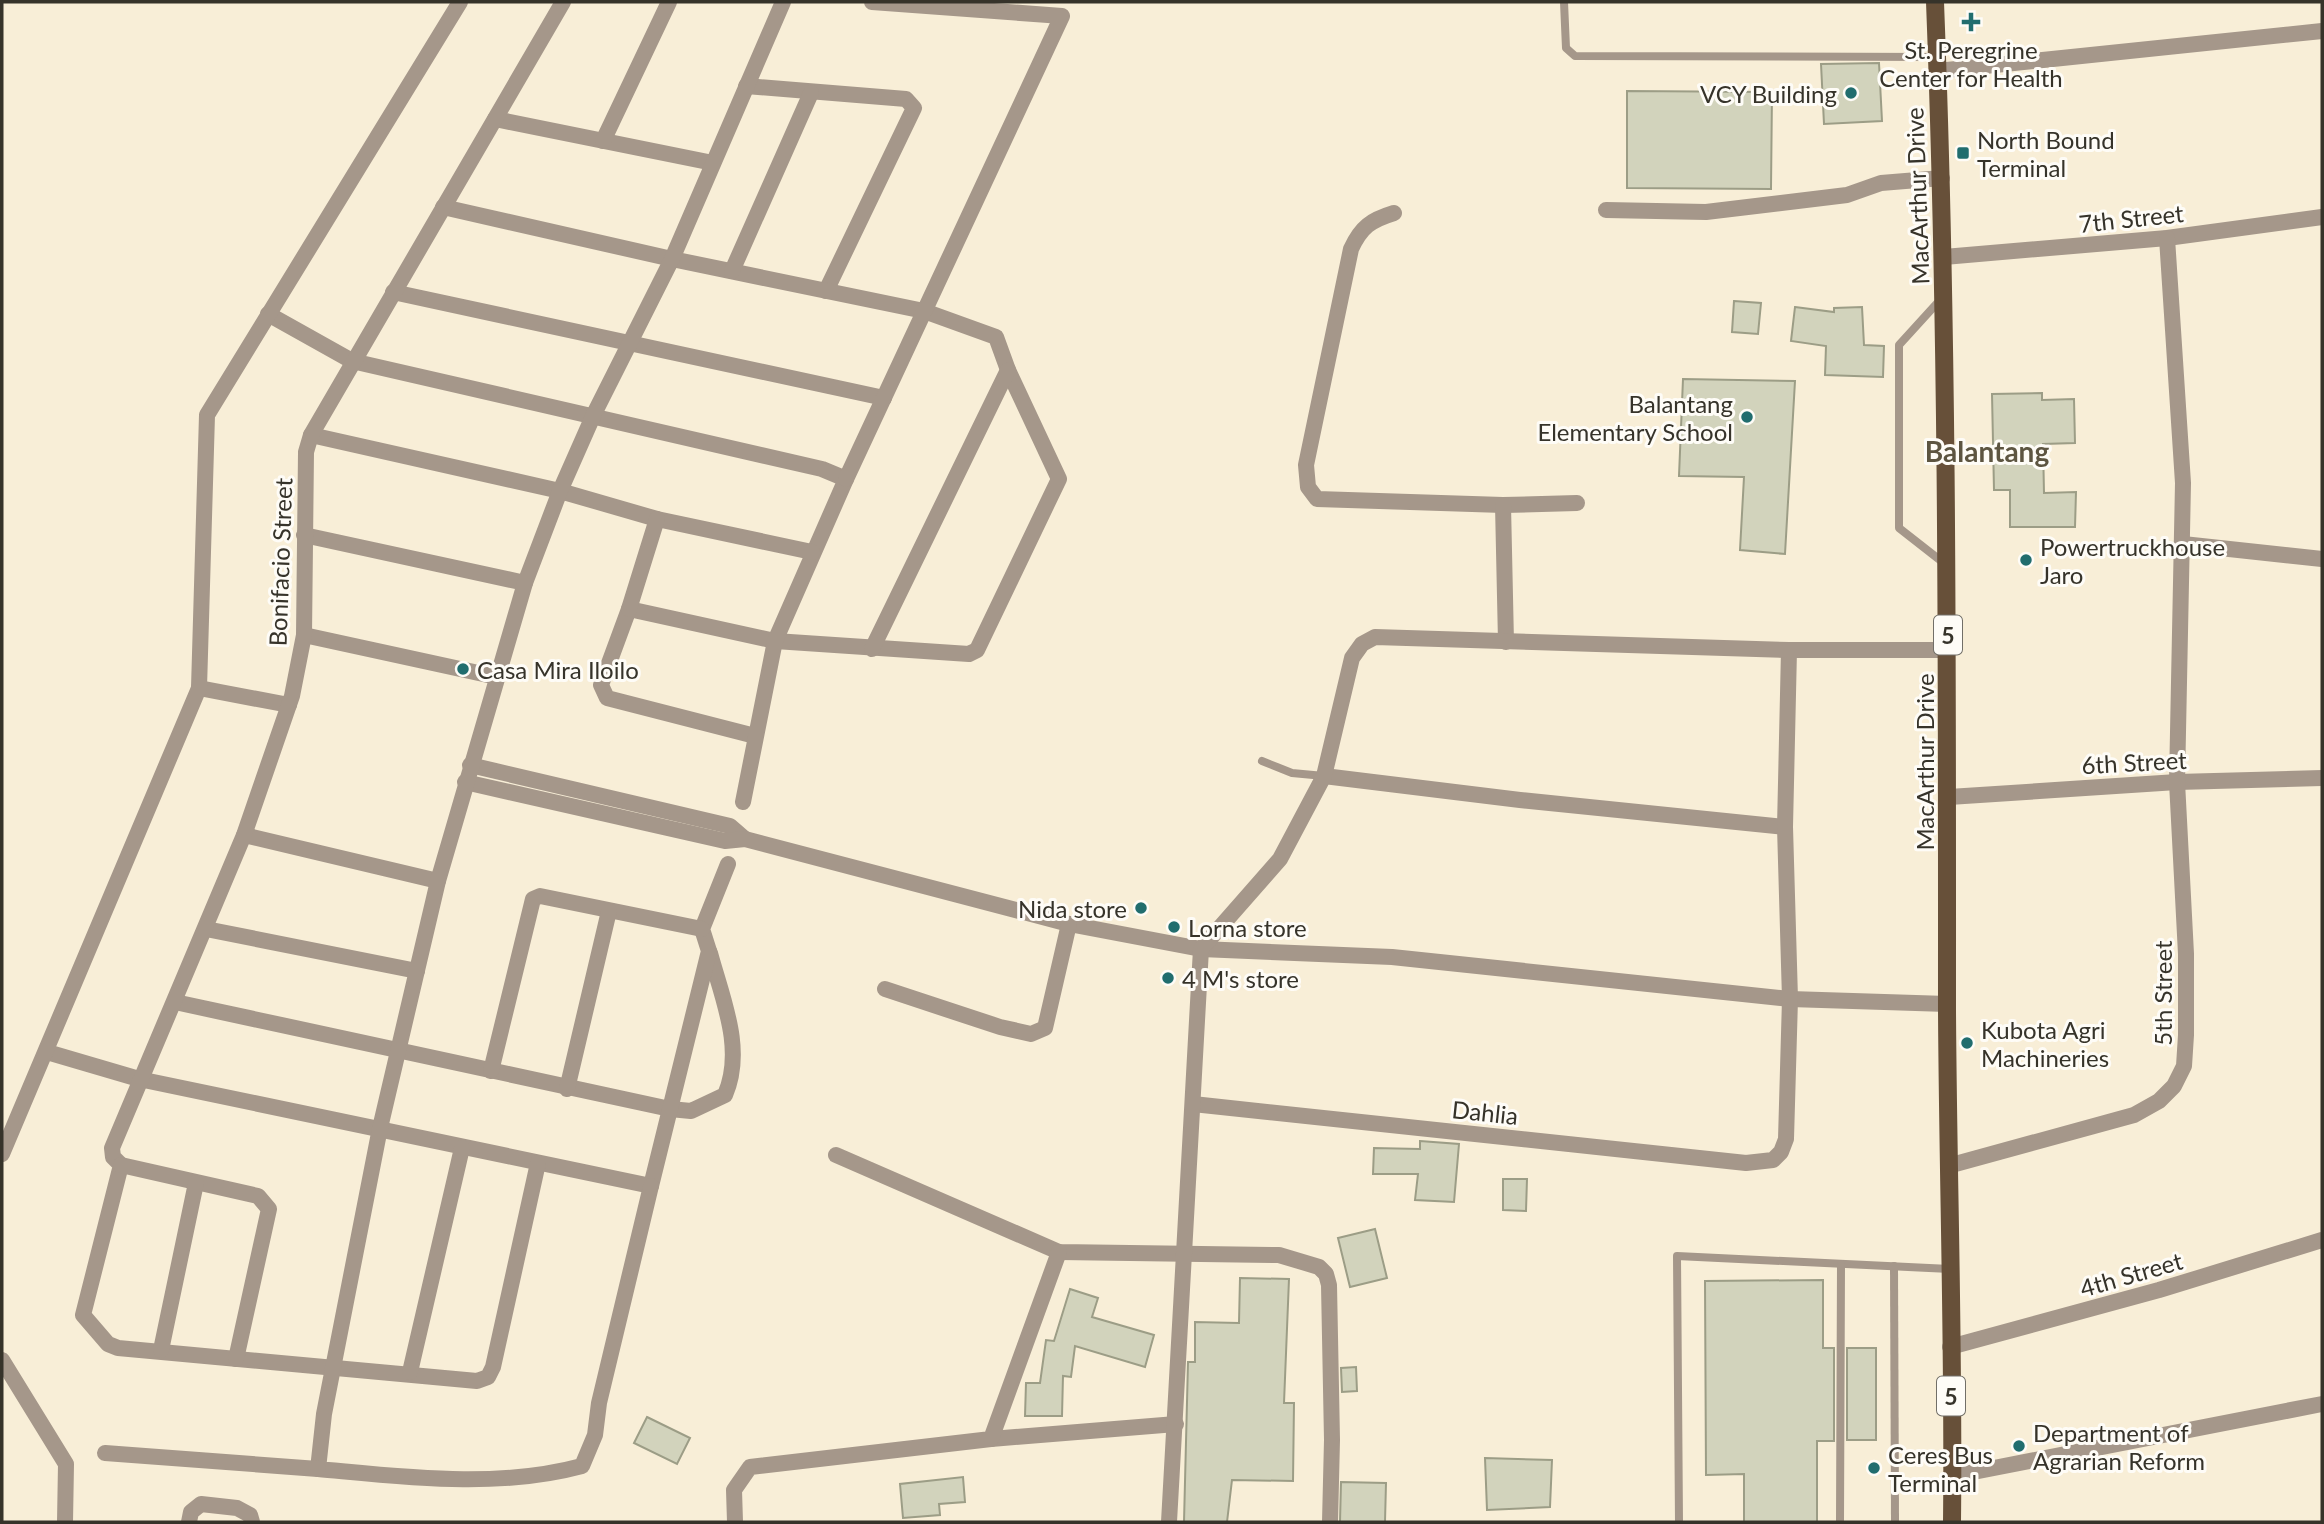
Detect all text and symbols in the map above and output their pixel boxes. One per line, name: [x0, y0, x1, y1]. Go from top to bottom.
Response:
marker: St. Peregrine Center for Health: [1961, 12, 1981, 32]
place label: St. Peregrine Center for Health: [1879, 35, 2063, 92]
place label: VCY Building: [1700, 79, 1837, 108]
marker: VCY Building: [1843, 85, 1859, 101]
street label: MacArthur Drive: [1899, 107, 1935, 285]
place label: North Bound Terminal: [1977, 125, 2115, 182]
marker: North Bound Terminal: [1955, 145, 1971, 161]
street label: 7th Street: [2077, 198, 2185, 238]
place label: Balantang Elementary School: [1537, 389, 1733, 446]
marker: Balantang Elementary School: [1739, 409, 1755, 425]
district label: Balantang: [1925, 434, 2049, 468]
street label: Bonifacio Street: [263, 477, 297, 647]
place label: Powertruckhouse Jaro: [2040, 532, 2225, 589]
marker: Powertruckhouse Jaro: [2018, 552, 2034, 568]
road number: 5: [1934, 615, 1962, 654]
place label: Casa Mira Iloilo: [477, 655, 639, 684]
marker: Casa Mira Iloilo: [455, 661, 471, 677]
street label: MacArthur Drive: [1910, 673, 1939, 851]
street label: 6th Street: [2081, 745, 2188, 779]
place label: Nida store: [1018, 894, 1127, 923]
marker: Nida store: [1133, 900, 1149, 916]
place label: Lorna store: [1188, 913, 1307, 942]
marker: Lorna store: [1166, 919, 1182, 935]
street label: 5th Street: [2148, 940, 2177, 1046]
place label: 4 M's store: [1182, 964, 1299, 993]
marker: 4 M's store: [1160, 970, 1176, 986]
place label: Kubota Agri Machineries: [1981, 1015, 2109, 1072]
marker: Kubota Agri Machineries: [1959, 1035, 1975, 1051]
street label: Dahlia: [1450, 1094, 1520, 1130]
street label: 4th Street: [2076, 1245, 2186, 1302]
road number: 5: [1937, 1376, 1965, 1415]
place label: Department of Agrarian Reform: [2033, 1418, 2205, 1475]
marker: Department of Agrarian Reform: [2011, 1438, 2027, 1454]
place label: Ceres Bus Terminal: [1888, 1440, 1993, 1497]
marker: Ceres Bus Terminal: [1866, 1460, 1882, 1476]

